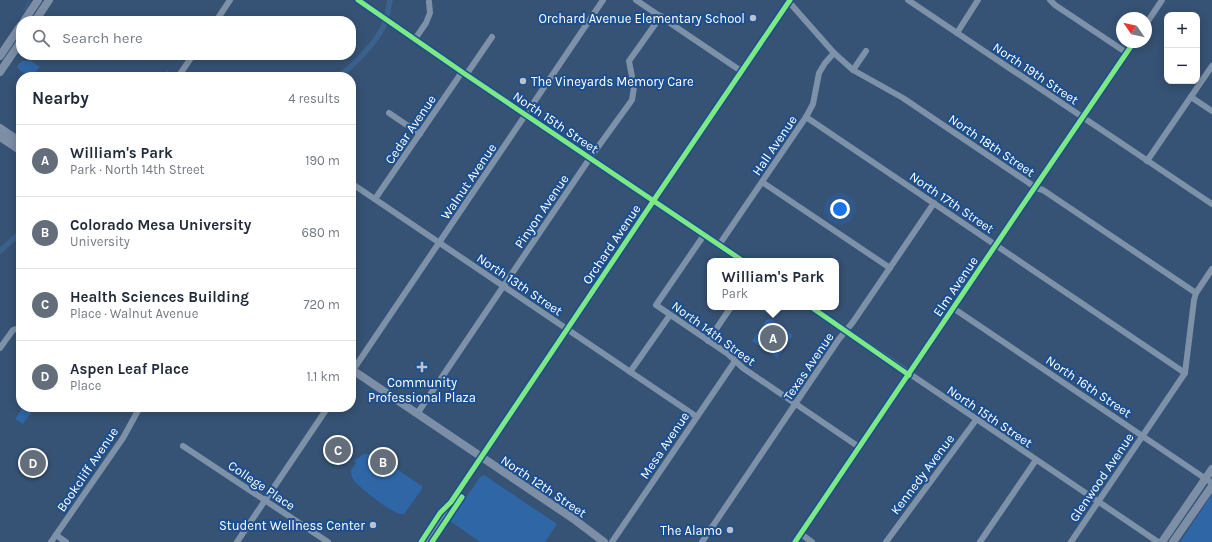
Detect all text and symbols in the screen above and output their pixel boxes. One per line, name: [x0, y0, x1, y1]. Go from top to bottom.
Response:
place label: Orchard Avenue Elementary School: [538, 11, 745, 26]
north arrow: [1116, 12, 1152, 48]
map controls: [1164, 12, 1200, 84]
button: +: [1164, 12, 1200, 48]
marker: Orchard Avenue Elementary School: [748, 13, 758, 23]
search box: [16, 16, 356, 60]
icon: search: [30, 27, 52, 49]
text: Search here: [62, 29, 143, 47]
street label: North 19th Street: [990, 39, 1081, 108]
button: −: [1164, 48, 1200, 84]
place label: The Vineyards Memory Care: [531, 74, 694, 89]
marker: The Vineyards Memory Care: [518, 76, 528, 86]
text: Nearby: [32, 88, 89, 108]
street label: North 15th Street: [510, 88, 601, 157]
text: 4 results: [288, 91, 340, 106]
street label: Cedar Avenue: [382, 92, 439, 167]
street label: North 18th Street: [946, 111, 1038, 180]
street label: Hall Avenue: [749, 112, 800, 178]
street label: Walnut Avenue: [437, 140, 500, 222]
text: William's Park: [70, 144, 173, 162]
text: A: [41, 153, 49, 168]
text: 190 m: [305, 153, 340, 168]
text: Park · North 14th Street: [70, 162, 204, 177]
street label: North 17th Street: [907, 169, 997, 236]
street label: Pinyon Avenue: [511, 171, 572, 251]
your location: [830, 199, 850, 219]
street label: Orchard Avenue: [579, 201, 644, 287]
text: Colorado Mesa University: [70, 216, 251, 234]
text: B: [41, 225, 49, 240]
text: 680 m: [302, 225, 340, 240]
text: University: [70, 234, 130, 249]
street label: North 13th Street: [474, 250, 565, 319]
street label: Elm Avenue: [930, 253, 981, 319]
popup: [707, 258, 839, 310]
text: William's Park: [722, 268, 824, 286]
text: Park: [722, 286, 748, 301]
text: Health Sciences Building: [70, 288, 249, 306]
text: C: [41, 297, 49, 312]
text: 720 m: [303, 297, 340, 312]
street label: North 14th Street: [669, 298, 758, 369]
text: Place · Walnut Avenue: [70, 306, 198, 321]
pin: A: [760, 323, 786, 353]
street label: Texas Avenue: [780, 329, 837, 403]
street label: North 16th Street: [1043, 352, 1134, 421]
text: Aspen Leaf Place: [70, 360, 189, 378]
marker: Community Professional Plaza: [416, 361, 428, 373]
text: D: [41, 369, 49, 384]
text: 1.1 km: [307, 369, 340, 384]
place label: Community Professional Plaza: [368, 375, 476, 405]
text: Place: [70, 378, 101, 393]
street label: North 15th Street: [944, 382, 1035, 451]
street label: Mesa Avenue: [637, 409, 692, 482]
street label: Bookcliff Avenue: [54, 424, 121, 514]
street label: Glenwood Avenue: [1066, 430, 1137, 524]
street label: Kennedy Avenue: [887, 431, 958, 517]
pin: C: [325, 435, 351, 465]
pin: B: [370, 447, 396, 477]
pin: D: [20, 448, 46, 478]
street label: North 12th Street: [498, 452, 589, 521]
street label: College Place: [225, 458, 298, 513]
place label: Student Wellness Center: [219, 518, 365, 533]
marker: Student Wellness Center: [368, 520, 378, 530]
place label: The Alamo: [660, 523, 722, 538]
marker: The Alamo: [725, 525, 735, 535]

